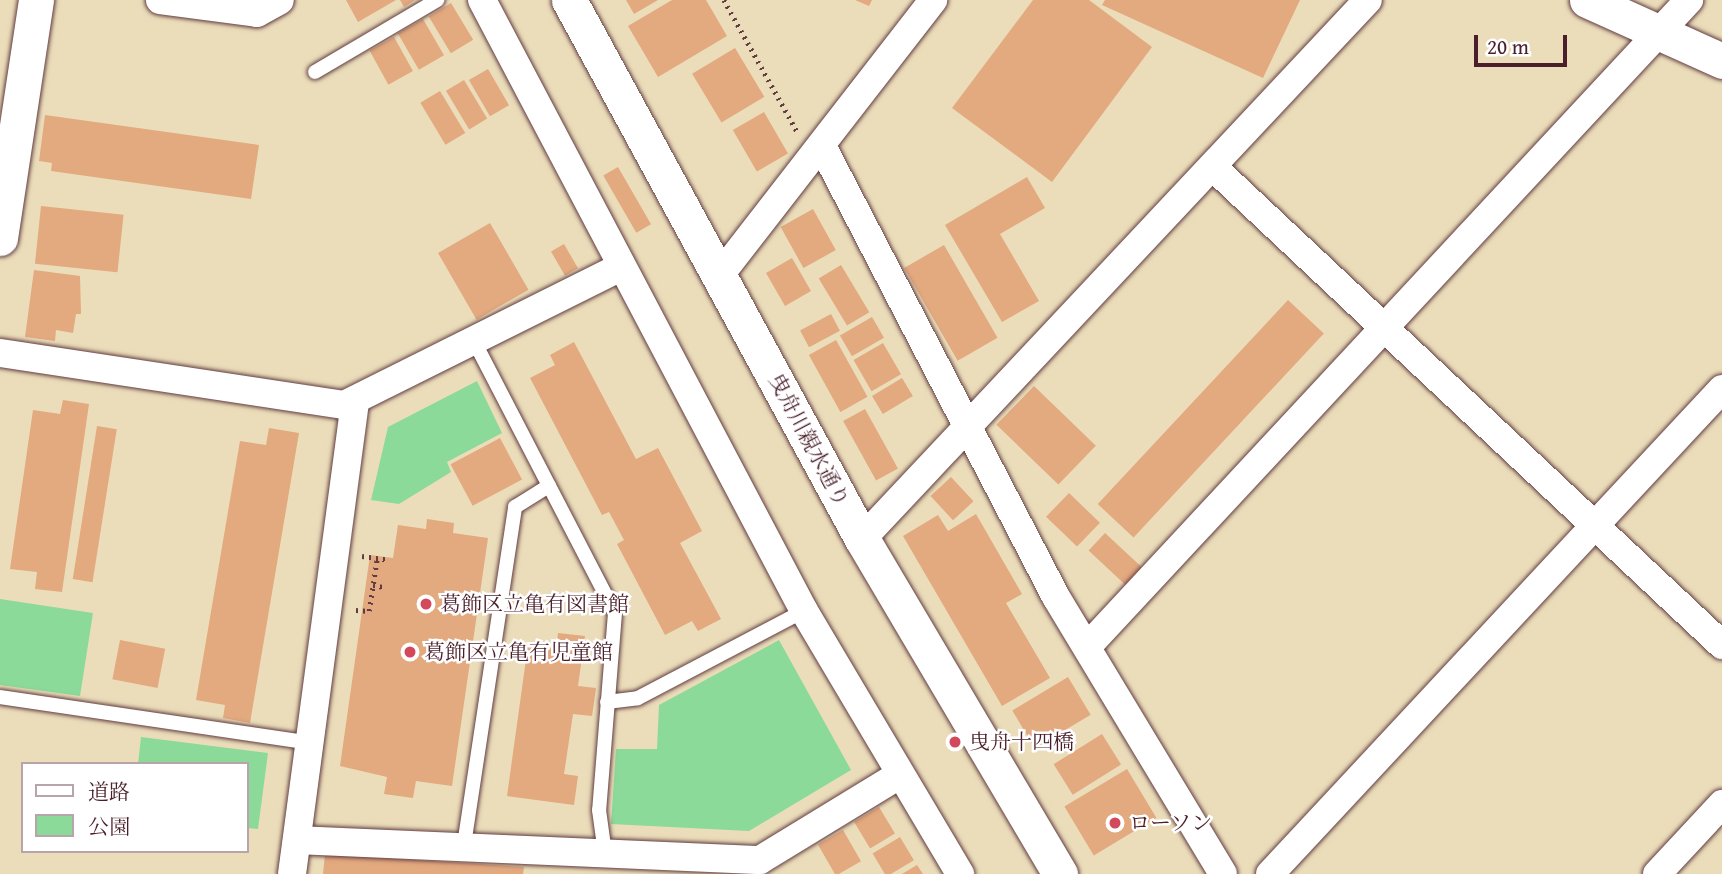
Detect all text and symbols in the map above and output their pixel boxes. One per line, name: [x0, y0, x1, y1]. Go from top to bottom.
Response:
scale bar: [1477, 21, 1570, 65]
text: 20 m: [1487, 31, 1529, 62]
street label: 曳舟川親水通り: [763, 369, 855, 511]
place label: 葛飾区立亀有図書館: [440, 591, 629, 617]
marker: 葛飾区立亀有図書館: [418, 596, 434, 612]
place label: 葛飾区立亀有児童館: [424, 639, 613, 665]
marker: 葛飾区立亀有児童館: [402, 644, 418, 660]
place label: 曳舟十四橋: [969, 729, 1074, 755]
marker: 曳舟十四橋: [947, 734, 963, 750]
legend: [21, 762, 248, 853]
text: 道路: [88, 776, 130, 807]
place label: ローソン: [1129, 810, 1213, 836]
text: 公園: [88, 811, 130, 842]
marker: ローソン: [1107, 815, 1123, 831]

